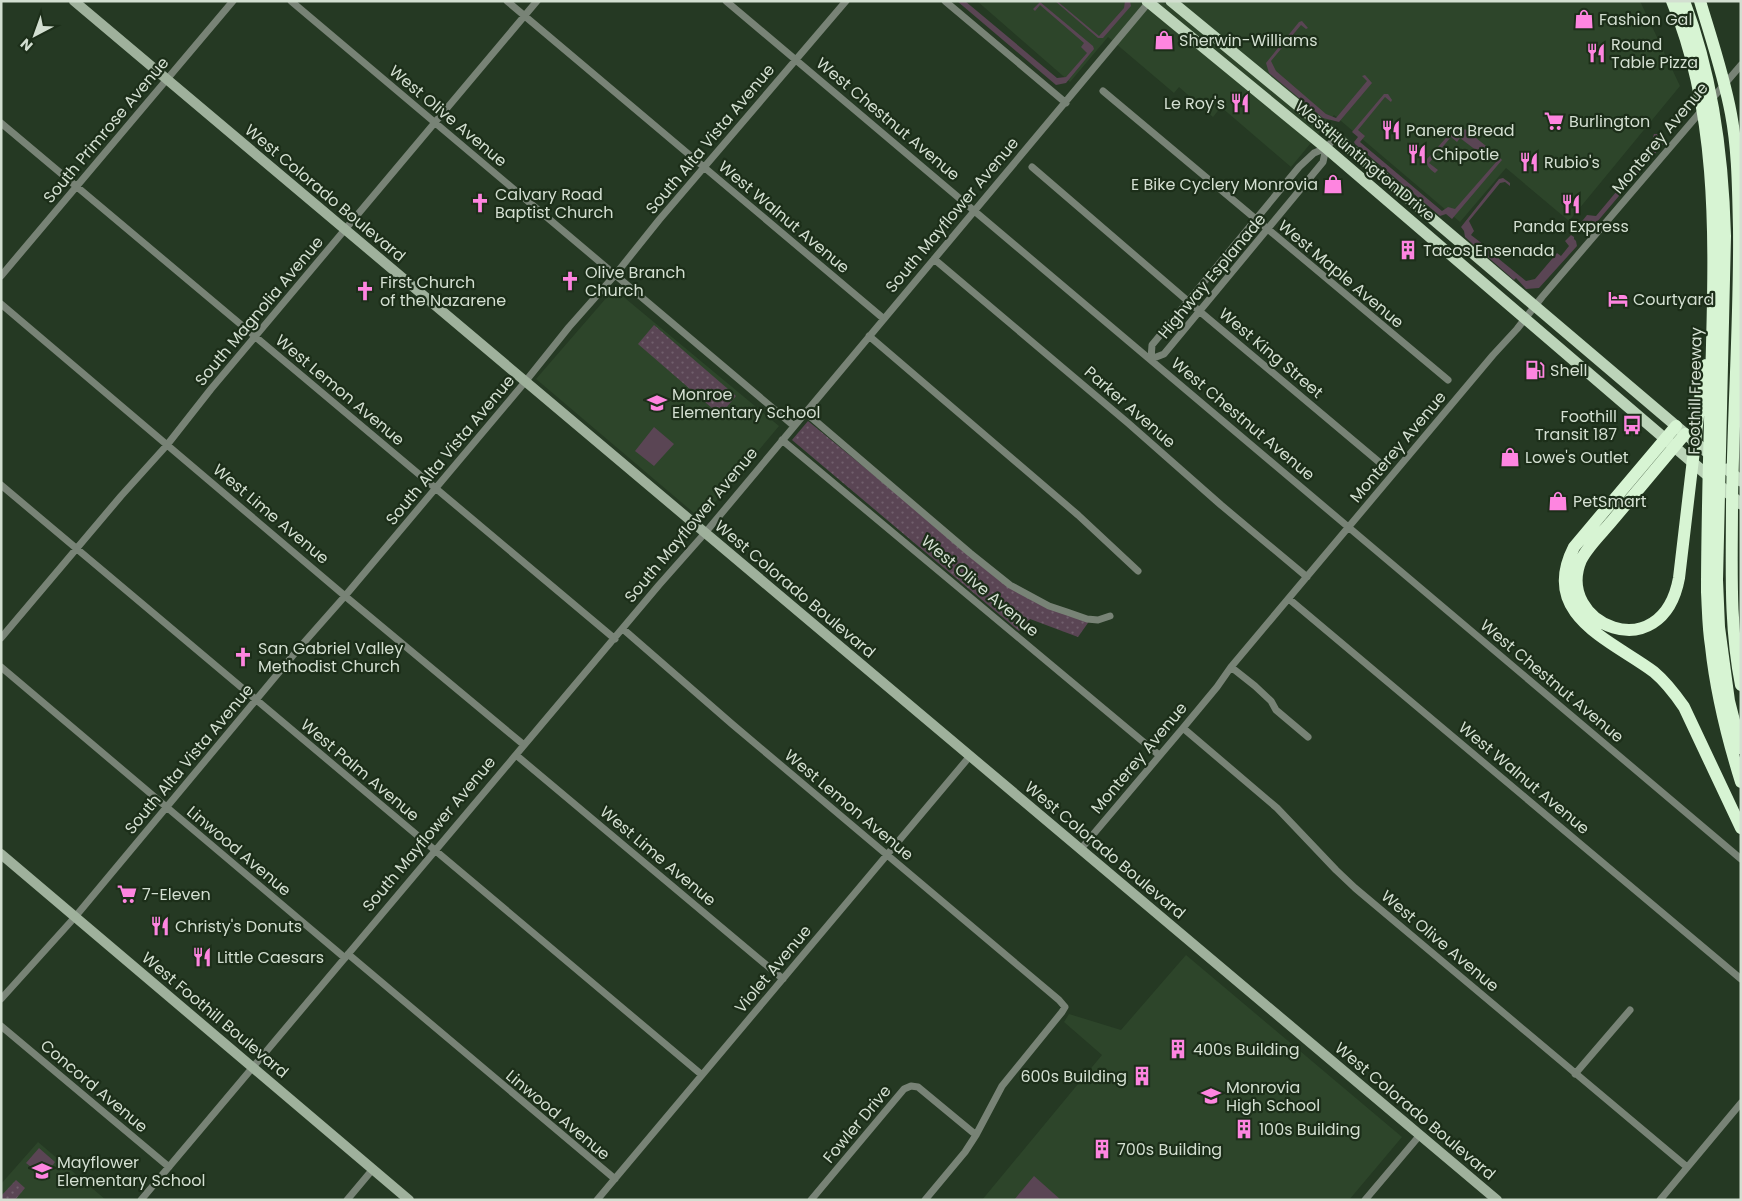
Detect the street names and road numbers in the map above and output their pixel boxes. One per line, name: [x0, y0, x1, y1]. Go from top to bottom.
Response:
street label: South Primrose Avenue: [38, 52, 174, 208]
street label: West Chestnut Avenue: [811, 52, 965, 186]
street label: South Alta Vista Avenue: [640, 59, 780, 219]
street label: West Olive Avenue: [384, 60, 512, 172]
street label: Monterey Avenue: [1606, 77, 1714, 199]
street label: West Huntington Drive: [1290, 95, 1440, 227]
street label: West Colorado Boulevard: [240, 119, 410, 267]
street label: South Mayflower Avenue: [880, 132, 1024, 298]
street label: West Walnut Avenue: [713, 155, 855, 279]
street label: Highway Esplanade: [1153, 208, 1271, 344]
street label: West Maple Avenue: [1273, 215, 1409, 334]
street label: South Magnolia Avenue: [189, 231, 329, 391]
street label: West King Street: [1214, 303, 1328, 404]
street label: Foothill Freeway: [1682, 327, 1708, 455]
street label: West Lemon Avenue: [271, 329, 410, 451]
street label: West Chestnut Avenue: [1166, 352, 1320, 486]
street label: Parker Avenue: [1079, 361, 1181, 453]
street label: South Alta Vista Avenue: [380, 370, 520, 530]
street label: Monterey Avenue: [1344, 386, 1452, 508]
street label: South Mayflower Avenue: [619, 442, 763, 608]
street label: West Lime Avenue: [208, 458, 334, 570]
street label: West Colorado Boulevard: [710, 515, 880, 663]
street label: West Olive Avenue: [916, 530, 1044, 642]
street label: West Chestnut Avenue: [1475, 614, 1629, 748]
street label: South Alta Vista Avenue: [119, 679, 259, 839]
street label: Monterey Avenue: [1085, 697, 1193, 819]
street label: West Palm Avenue: [296, 713, 424, 827]
street label: West Walnut Avenue: [1453, 716, 1595, 840]
street label: West Lemon Avenue: [780, 744, 919, 866]
street label: South Mayflower Avenue: [357, 751, 501, 917]
street label: West Colorado Boulevard: [1020, 776, 1190, 924]
street label: Linwood Avenue: [182, 800, 296, 902]
street label: West Lime Avenue: [595, 800, 721, 912]
street label: West Olive Avenue: [1376, 885, 1504, 997]
street label: Violet Avenue: [729, 920, 817, 1018]
street label: West Foothill Boulevard: [137, 947, 293, 1083]
street label: Concord Avenue: [35, 1034, 153, 1138]
street label: West Colorado Boulevard: [1330, 1037, 1500, 1185]
street label: Linwood Avenue: [501, 1064, 615, 1166]
street label: Fowler Drive: [817, 1080, 897, 1168]

